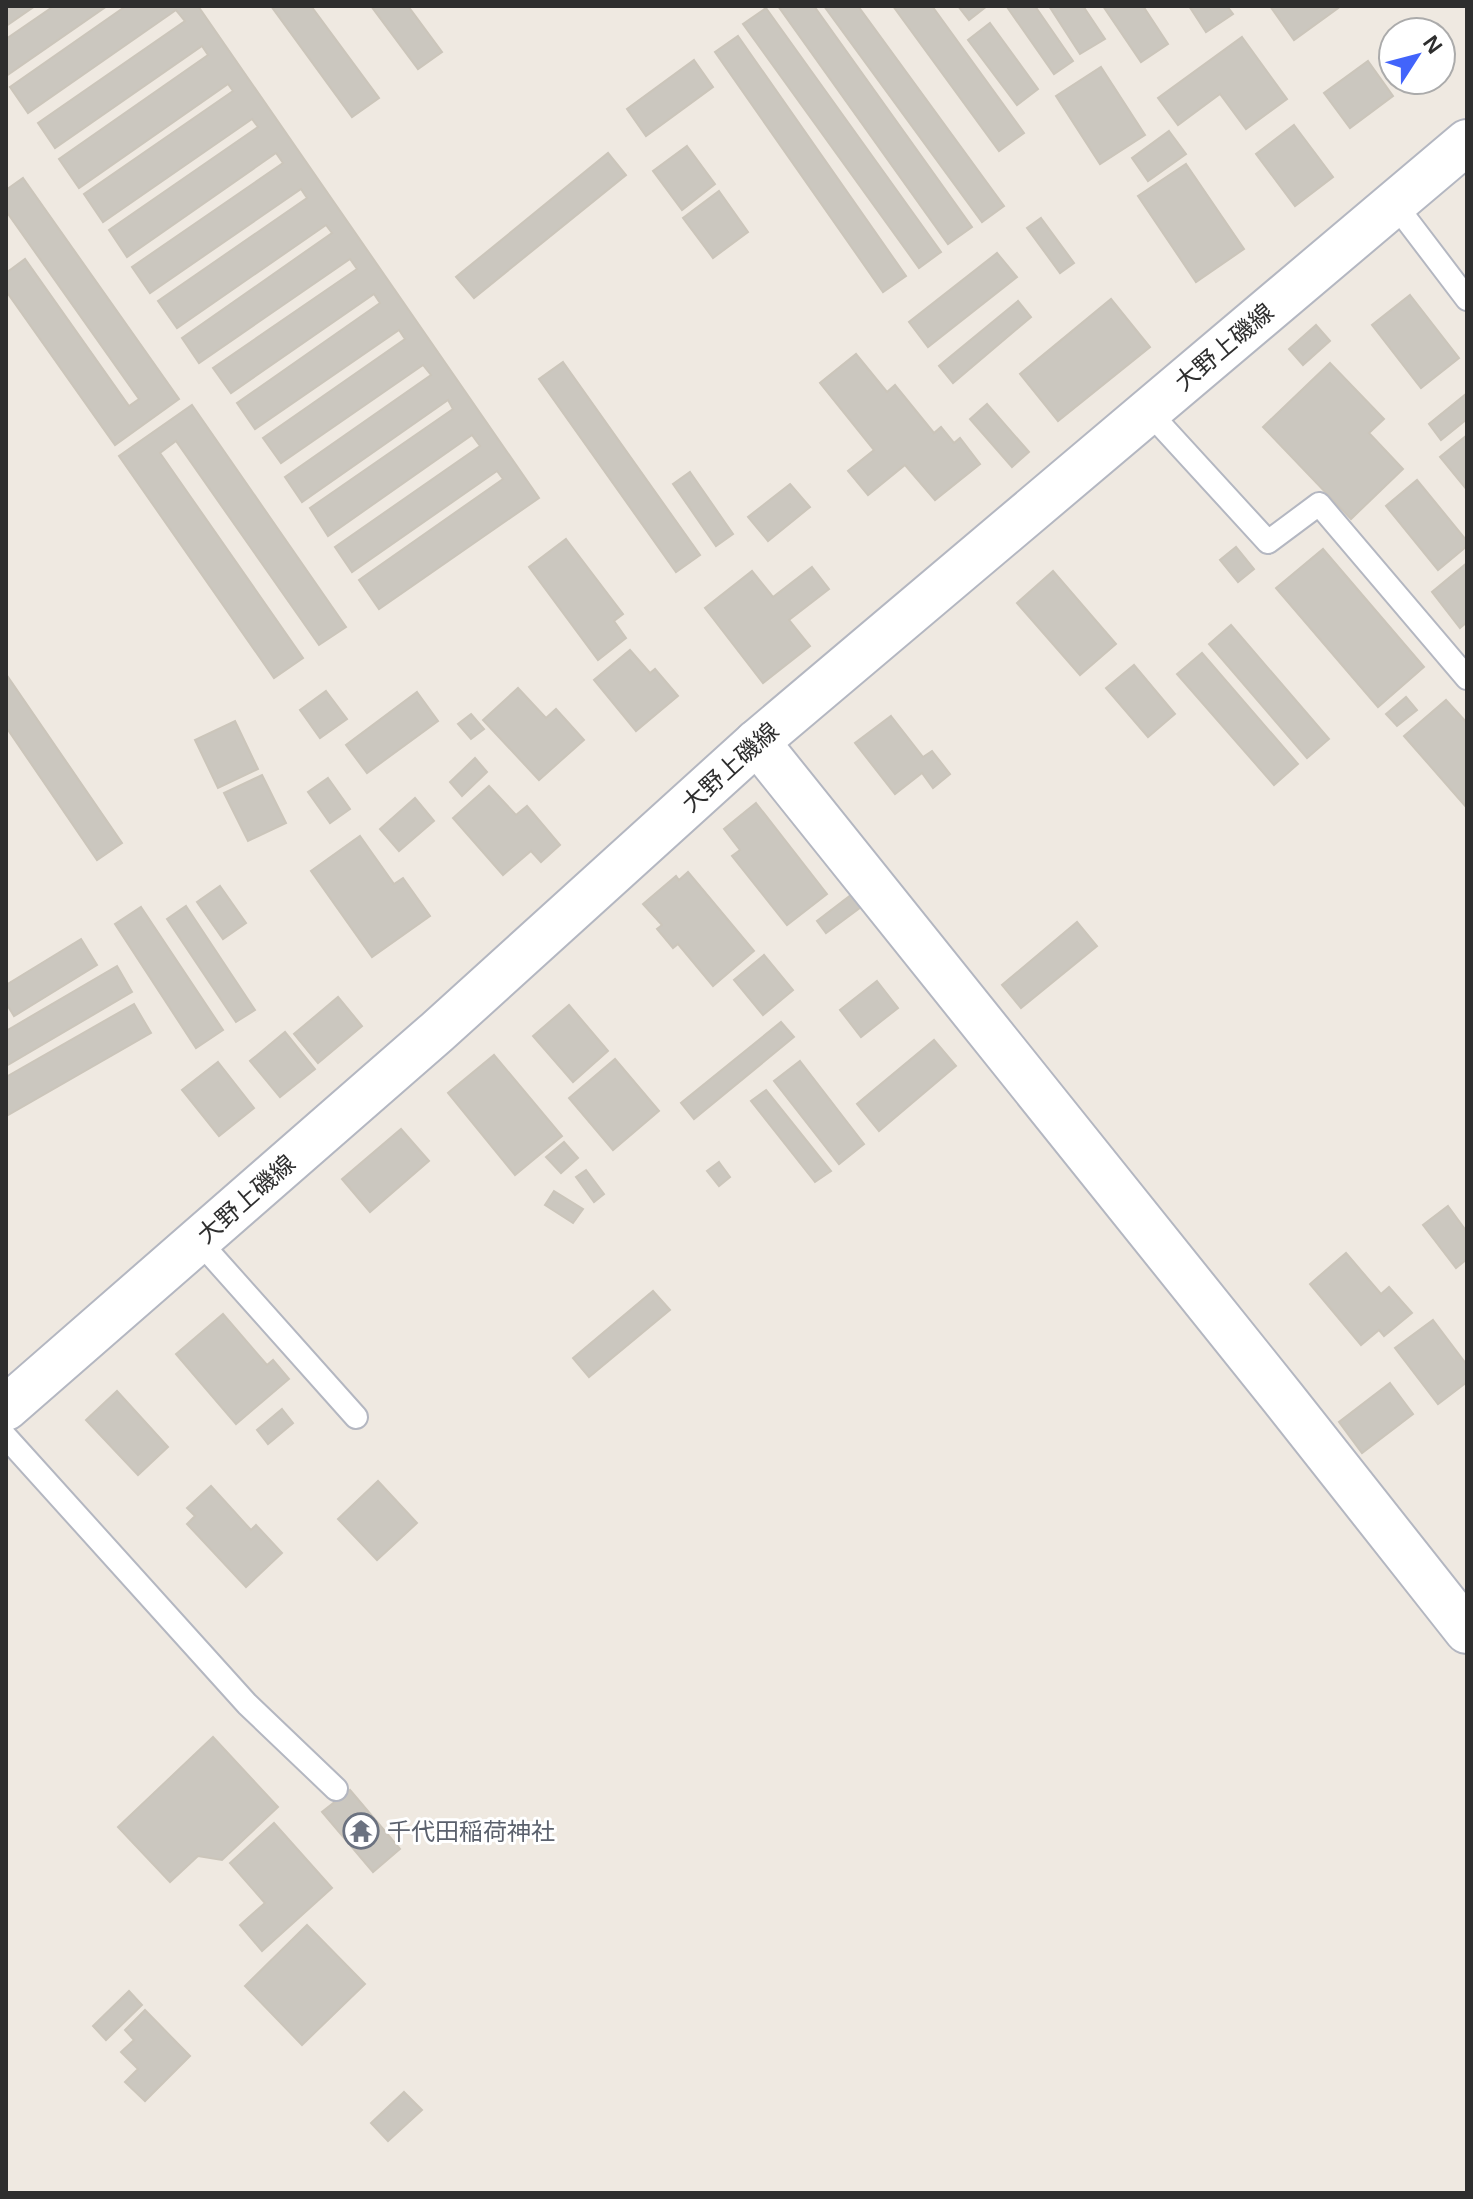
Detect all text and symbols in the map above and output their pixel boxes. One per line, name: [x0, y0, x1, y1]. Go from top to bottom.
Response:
north arrow: [1377, 16, 1457, 96]
text: N: [1418, 31, 1448, 58]
street label: 大野上磯線: [1169, 298, 1279, 396]
street label: 大野上磯線: [676, 717, 784, 817]
street label: 大野上磯線: [192, 1149, 300, 1249]
temple icon: 千代田稲荷神社: [342, 1812, 380, 1850]
place label: 千代田稲荷神社: [387, 1818, 555, 1845]

